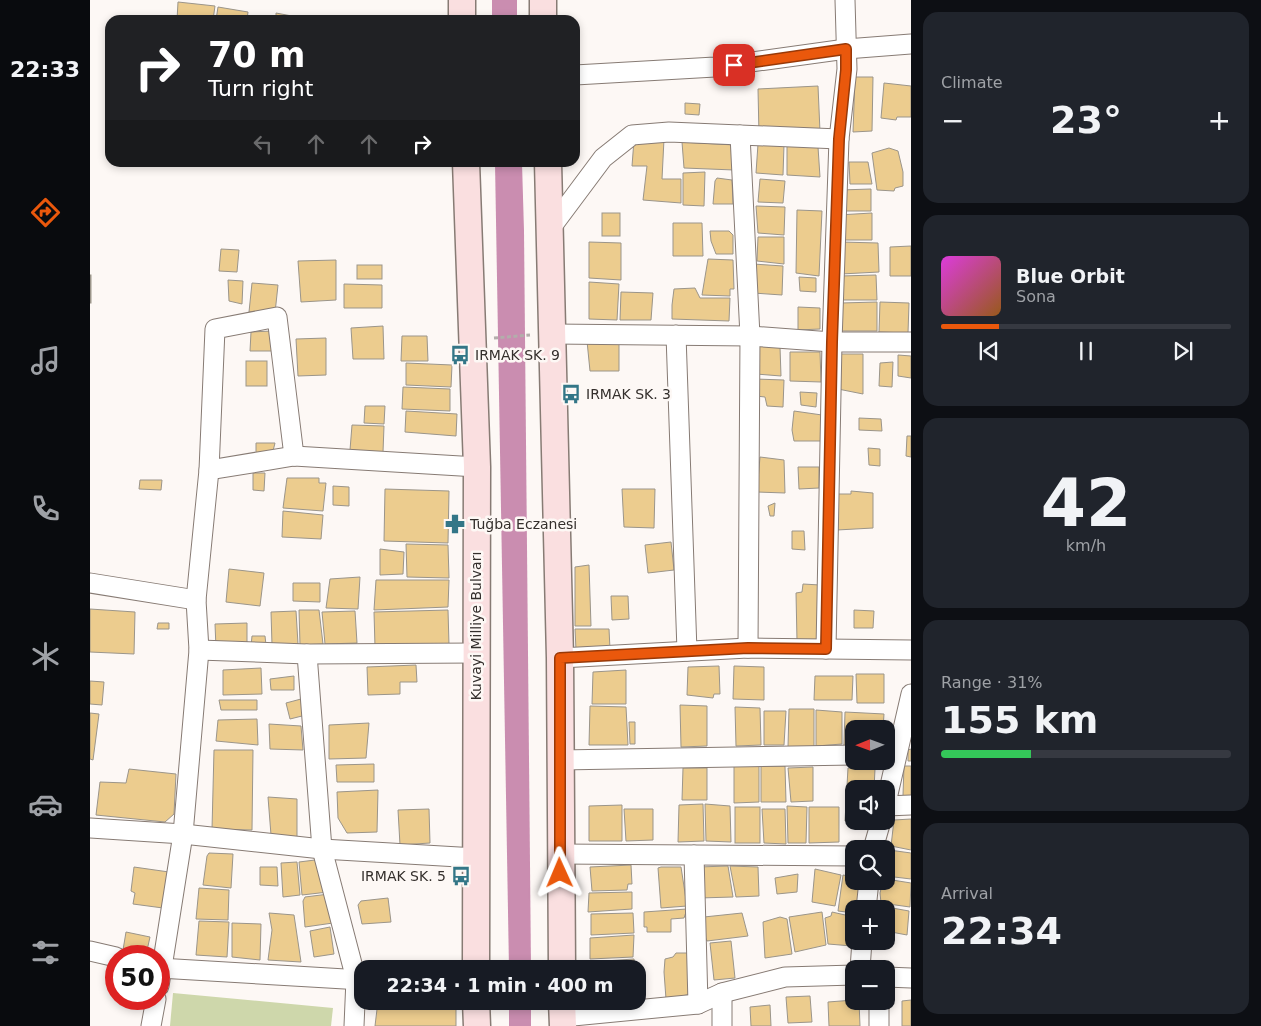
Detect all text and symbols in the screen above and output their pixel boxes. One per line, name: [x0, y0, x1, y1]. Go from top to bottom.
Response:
icon: right: [125, 35, 190, 100]
text: 70 m: [208, 35, 305, 75]
pin: [713, 44, 755, 86]
icon: arrive: [720, 51, 748, 79]
text: 22:33: [10, 57, 80, 82]
text: Climate: [941, 73, 1003, 92]
text: Turn right: [208, 76, 313, 101]
text: 23°: [1050, 98, 1122, 142]
text: −: [941, 104, 964, 137]
text: +: [1208, 104, 1231, 137]
icon: left: [249, 130, 277, 158]
icon: ahead: [302, 130, 330, 158]
icon: ahead: [355, 130, 383, 158]
icon: right: [408, 130, 436, 158]
icon: directions: [28, 195, 63, 230]
text: Blue Orbit: [1016, 265, 1125, 287]
text: Sona: [1016, 287, 1056, 306]
icon: previous: [975, 337, 1003, 365]
icon: pause: [1072, 337, 1100, 365]
icon: next: [1169, 337, 1197, 365]
icon: music: [28, 343, 63, 378]
bus stop icon: IRMAK SK. 9: [449, 344, 471, 366]
place label: IRMAK SK. 9: [475, 347, 560, 363]
bus stop icon: IRMAK SK. 3: [560, 383, 582, 405]
place label: IRMAK SK. 3: [586, 386, 671, 402]
text: 42: [1041, 466, 1131, 541]
icon: phone: [28, 491, 63, 526]
pharmacy icon: Tuğba Eczanesi: [444, 513, 466, 535]
place label: Tuğba Eczanesi: [469, 516, 577, 532]
text: km/h: [1066, 536, 1106, 555]
street label: Kuvayi Milliye Bulvarı: [468, 552, 484, 700]
icon: climate: [28, 639, 63, 674]
text: Range · 31%: [941, 673, 1043, 692]
text: 155 km: [941, 698, 1098, 742]
north arrow: [845, 720, 895, 770]
map controls: [845, 720, 895, 1010]
button: sound: [845, 780, 895, 830]
icon: car: [28, 787, 63, 822]
button: search: [845, 840, 895, 890]
position arrow: [533, 846, 585, 898]
bus stop icon: IRMAK SK. 5: [450, 865, 472, 887]
place label: IRMAK SK. 5: [361, 868, 446, 884]
text: Arrival: [941, 884, 993, 903]
button: +: [845, 900, 895, 950]
text: 22:34: [941, 909, 1062, 953]
icon: filters: [28, 935, 63, 970]
speed limit sign: 50: [105, 945, 170, 1010]
button: −: [845, 960, 895, 1010]
text: 22:34 · 1 min · 400 m: [386, 974, 614, 996]

